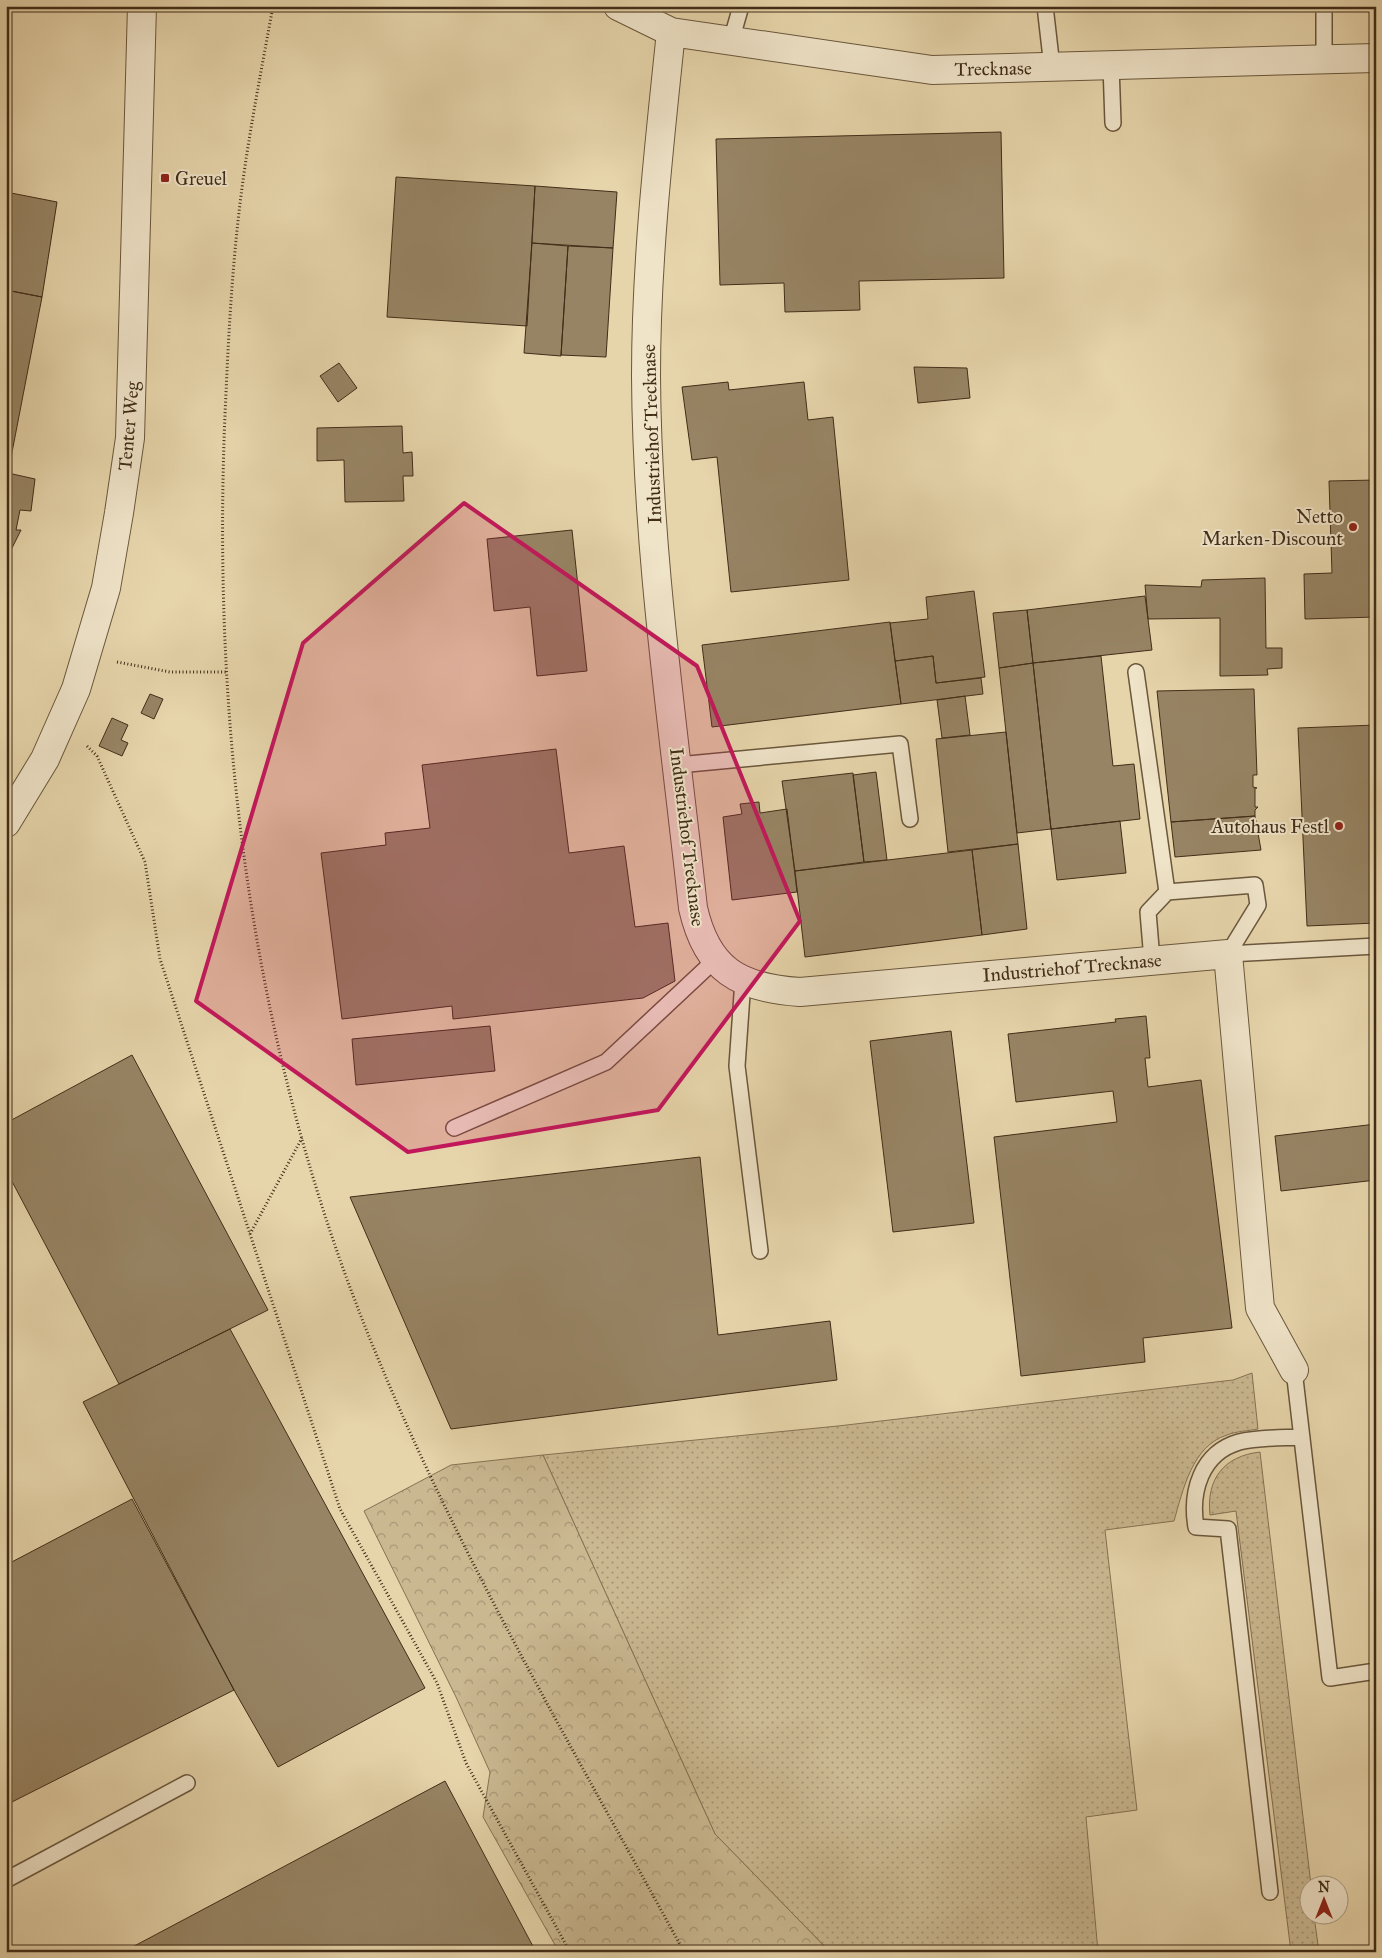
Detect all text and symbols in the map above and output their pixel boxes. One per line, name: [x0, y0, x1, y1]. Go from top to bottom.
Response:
street label: Trecknase: [954, 56, 1032, 81]
place label: Greuel: [175, 167, 228, 190]
marker: Greuel: [159, 172, 171, 184]
street label: Industriehof Trecknase: [637, 344, 666, 524]
street label: Tenter Weg: [113, 380, 145, 472]
place label: Netto Marken-Discount: [1202, 505, 1343, 550]
marker: Netto Marken-Discount: [1347, 521, 1359, 533]
street label: Industriehof Trecknase: [665, 746, 710, 928]
place label: Autohaus Festl: [1211, 815, 1330, 838]
marker: Autohaus Festl: [1333, 820, 1345, 832]
street label: Industriehof Trecknase: [981, 948, 1163, 987]
north arrow: [1300, 1876, 1350, 1926]
text: N: [1318, 1879, 1330, 1896]

